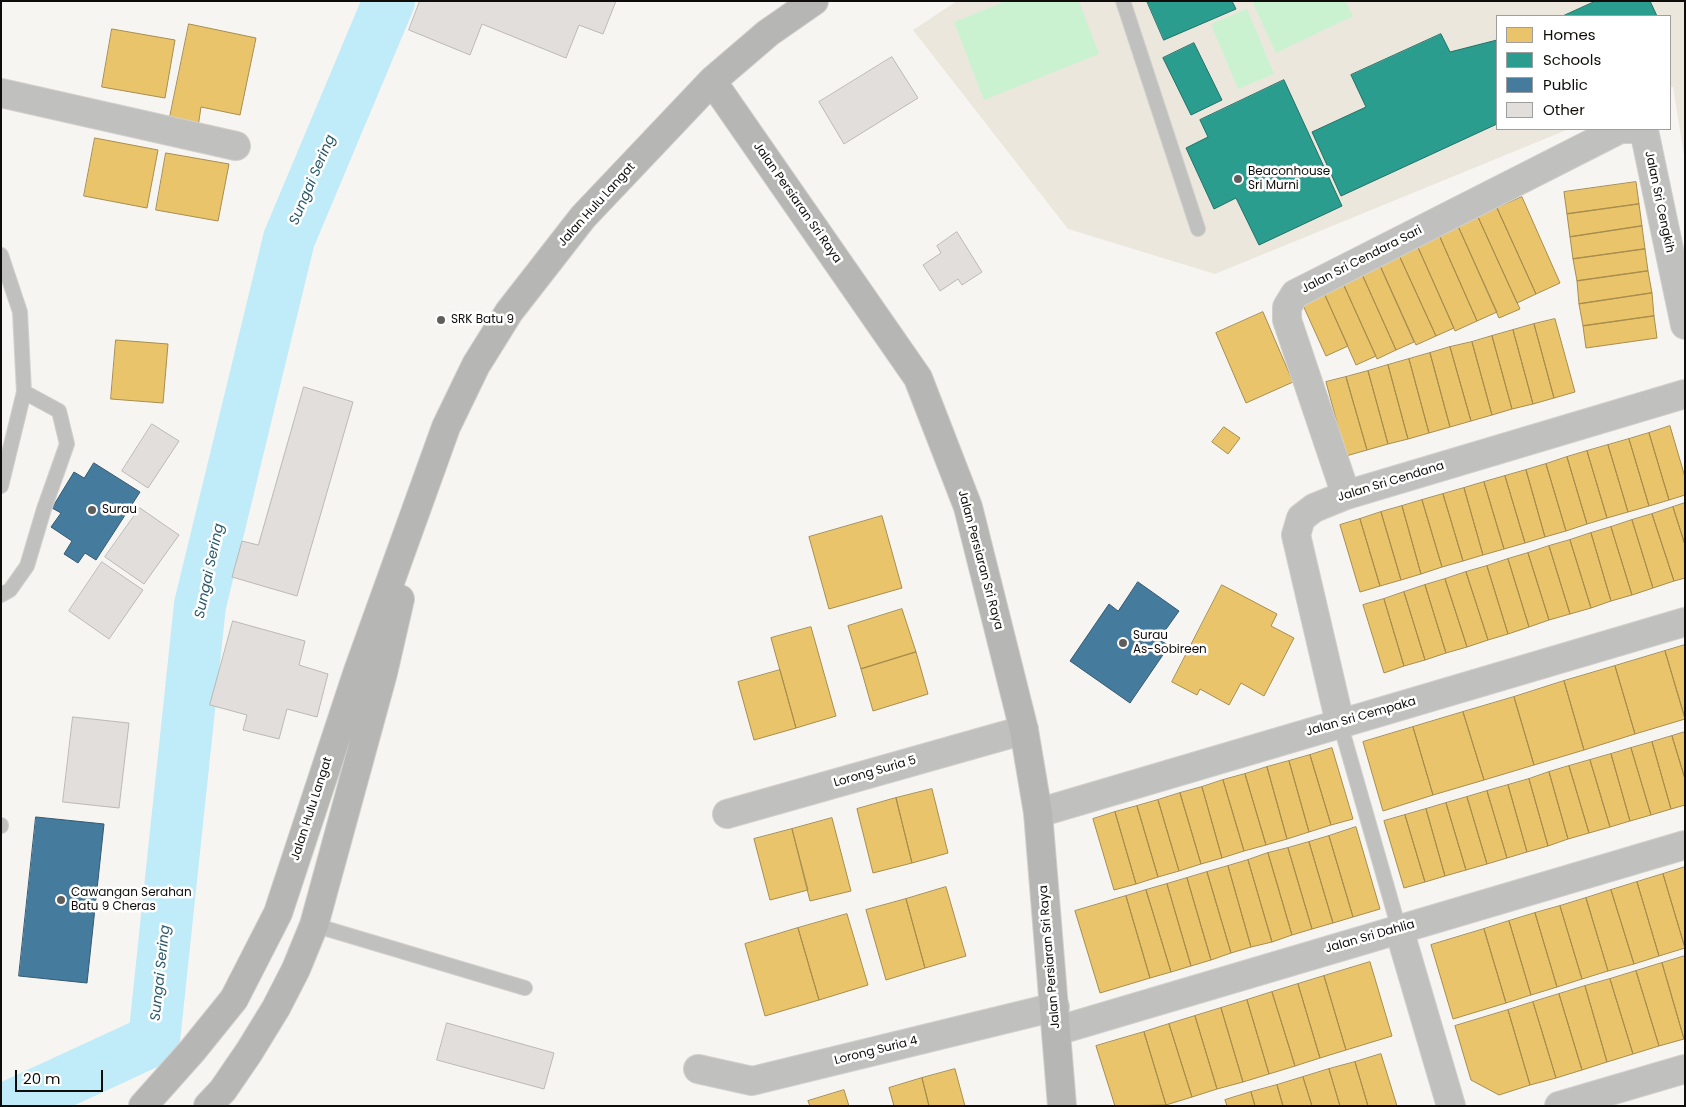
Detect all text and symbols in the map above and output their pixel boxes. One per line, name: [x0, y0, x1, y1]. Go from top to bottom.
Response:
legend: [1496, 15, 1671, 130]
text: Homes: [1543, 24, 1596, 45]
text: Schools: [1543, 49, 1601, 70]
text: Public: [1543, 74, 1588, 95]
text: Other: [1543, 99, 1585, 120]
water label: Sungai Sering: [286, 132, 340, 228]
street label: Jalan Persiaran Sri Raya: [750, 140, 844, 266]
street label: Jalan Sri Cengkih: [1641, 150, 1677, 254]
street label: Jalan Hulu Langat: [556, 160, 638, 250]
place label: Beaconhouse Sri Murni: [1248, 165, 1330, 193]
marker: Beaconhouse Sri Murni: [1232, 173, 1244, 185]
street label: Jalan Sri Cendara Sari: [1299, 223, 1425, 297]
place label: SRK Batu 9: [451, 313, 514, 327]
marker: SRK Batu 9: [435, 314, 447, 326]
street label: Jalan Sri Cendana: [1336, 459, 1446, 505]
street label: Jalan Persiaran Sri Raya: [954, 489, 1006, 631]
place label: Surau: [102, 503, 137, 517]
marker: Surau: [86, 504, 98, 516]
water label: Sungai Sering: [192, 522, 228, 620]
place label: Surau As-Sobireen: [1133, 629, 1207, 657]
marker: Surau As-Sobireen: [1117, 637, 1129, 649]
street label: Jalan Sri Cempaka: [1304, 694, 1418, 740]
street label: Lorong Suria 5: [832, 753, 918, 791]
street label: Jalan Hulu Langat: [288, 756, 336, 862]
street label: Jalan Persiaran Sri Raya: [1037, 885, 1063, 1029]
place label: Cawangan Serahan Batu 9 Cheras: [71, 886, 192, 914]
marker: Cawangan Serahan Batu 9 Cheras: [55, 894, 67, 906]
street label: Jalan Sri Dahlia: [1324, 917, 1416, 957]
water label: Sungai Sering: [148, 924, 174, 1022]
street label: Lorong Suria 4: [833, 1034, 919, 1068]
scale bar: [18, 1060, 105, 1092]
text: 20 m: [23, 1068, 61, 1089]

